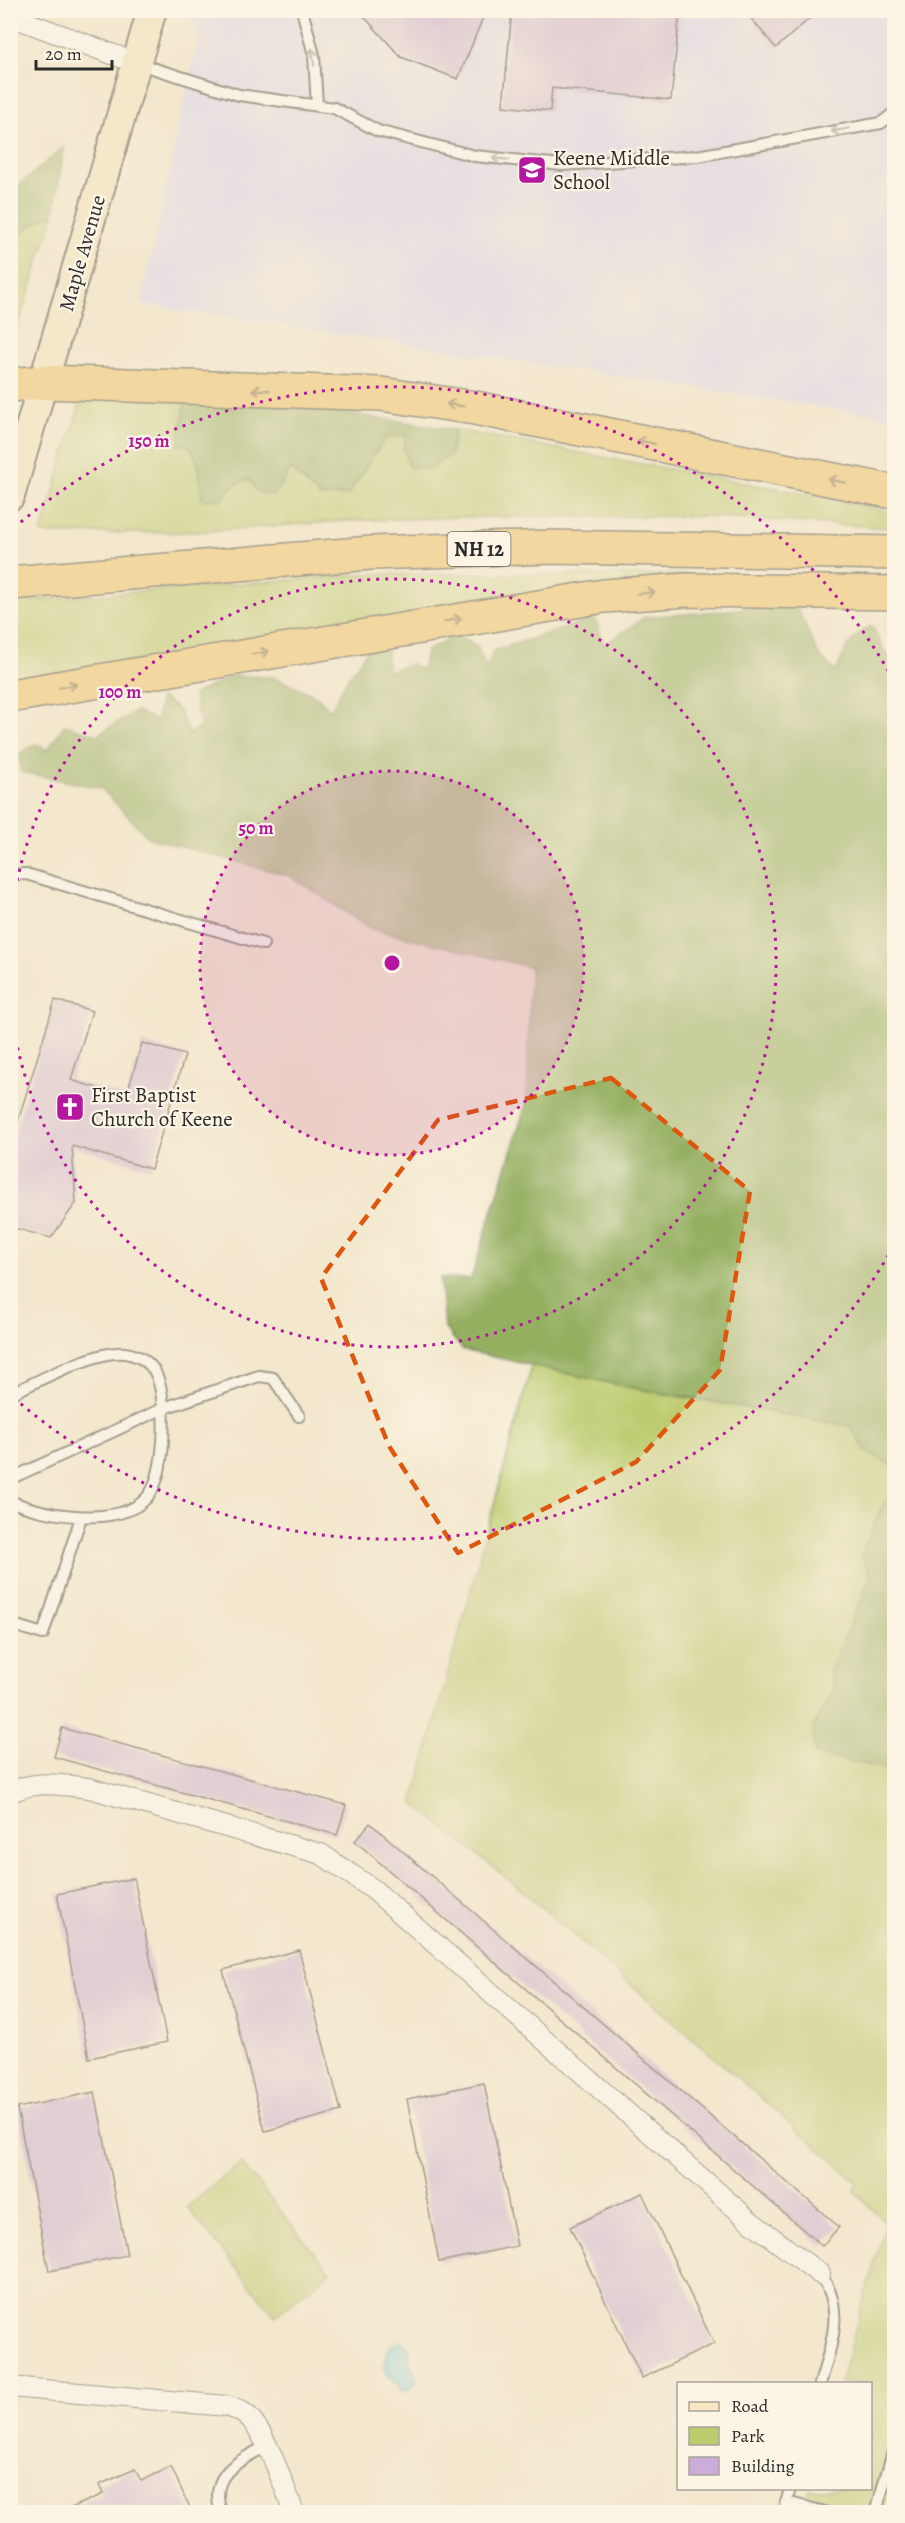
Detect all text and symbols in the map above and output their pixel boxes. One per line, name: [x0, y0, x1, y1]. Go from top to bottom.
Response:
scale bar: [36, 33, 112, 71]
text: 20 m: [45, 42, 82, 66]
one-way arrow: [307, 48, 318, 68]
one-way arrow: [831, 125, 850, 136]
place label: Keene Middle School: [553, 144, 670, 196]
one-way arrow: [491, 153, 511, 164]
school or university icon: Keene Middle School: [516, 154, 548, 186]
street label: Maple Avenue: [52, 192, 112, 314]
one-way arrow: [251, 384, 271, 396]
one-way arrow: [445, 399, 465, 410]
text: 150 m: [128, 429, 170, 453]
one-way arrow: [637, 436, 656, 447]
one-way arrow: [828, 475, 847, 486]
road number: NH 12: [448, 532, 510, 566]
one-way arrow: [635, 587, 655, 598]
one-way arrow: [442, 615, 462, 626]
one-way arrow: [250, 648, 270, 659]
one-way arrow: [58, 680, 78, 691]
text: 100 m: [99, 680, 141, 704]
text: 50 m: [239, 816, 273, 840]
centre of rings: [382, 953, 402, 973]
place label: First Baptist Church of Keene: [91, 1081, 233, 1133]
church icon: First Baptist Church of Keene: [54, 1091, 86, 1123]
legend: [677, 2382, 872, 2490]
text: Road: [731, 2394, 769, 2418]
text: Park: [731, 2424, 765, 2448]
text: Building: [731, 2454, 795, 2478]

